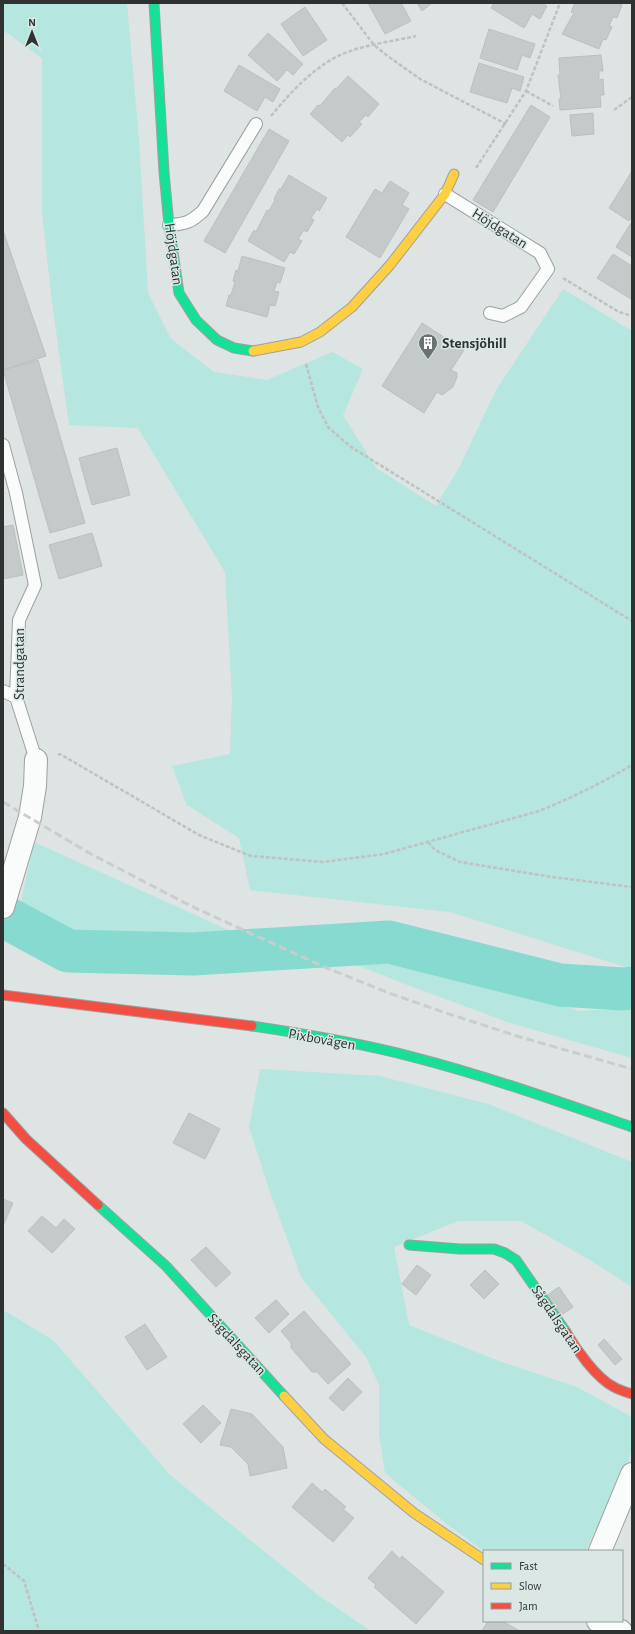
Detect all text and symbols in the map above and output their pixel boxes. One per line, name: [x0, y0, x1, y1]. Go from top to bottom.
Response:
north arrow: [12, 12, 52, 52]
text: N: [28, 17, 36, 28]
street label: Höjdgatan: [469, 206, 530, 251]
street label: Höjdgatan: [162, 222, 185, 286]
building icon: Stensjöhill: [417, 332, 439, 360]
place label: Stensjöhill: [442, 336, 507, 351]
street label: Strandgatan: [12, 628, 27, 700]
street label: Pixbovägen: [287, 1026, 357, 1053]
street label: Sågdalsgatan: [528, 1283, 585, 1356]
street label: Sågdalsgatan: [204, 1311, 269, 1378]
legend: [483, 1550, 623, 1622]
text: Fast: [519, 1560, 538, 1572]
text: Slow: [519, 1580, 541, 1592]
text: Jam: [519, 1600, 538, 1612]

